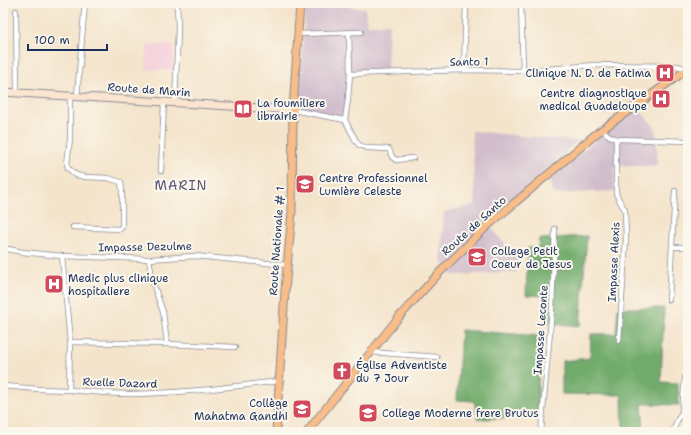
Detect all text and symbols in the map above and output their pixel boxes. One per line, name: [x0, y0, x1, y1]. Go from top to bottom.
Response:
scale bar: [28, 26, 107, 52]
text: 100 m: [34, 32, 70, 48]
street label: Santo 1: [449, 54, 489, 70]
hospital icon: Clinique N. D. de Fatima: [654, 62, 676, 84]
place label: Clinique N. D. de Fatima: [525, 66, 651, 81]
street label: Route de Marin: [107, 80, 191, 100]
place label: Centre diagnostique medical Guadeloupe: [539, 86, 647, 114]
hospital icon: Centre diagnostique medical Guadeloupe: [650, 88, 672, 110]
place label: La foumiliere librairie: [257, 96, 325, 124]
library icon: La foumiliere librairie: [232, 98, 254, 120]
place label: Centre Professionnel Lumière Celeste: [319, 171, 428, 199]
school or university icon: Centre Professionnel Lumière Celeste: [294, 173, 316, 195]
district label: MARIN: [154, 177, 208, 194]
street label: Route Nationale # 1: [266, 186, 288, 296]
street label: Route de Santo: [438, 193, 510, 259]
street label: Impasse Alexis: [604, 222, 624, 302]
street label: Impasse Dezulme: [98, 239, 192, 255]
place label: College Petit Coeur de Jesus: [491, 244, 572, 272]
school or university icon: College Petit Coeur de Jesus: [466, 246, 488, 268]
place label: Medic plus clinique hospitaliere: [68, 271, 168, 299]
hospital icon: Medic plus clinique hospitaliere: [43, 273, 65, 295]
street label: Impasse Leconte: [530, 285, 552, 375]
place label: Église Adventiste du 7 Jour: [356, 357, 447, 386]
church icon: Église Adventiste du 7 Jour: [331, 360, 353, 382]
street label: Ruelle Dazard: [82, 374, 158, 392]
place label: Collège Mahatma Gandhi: [194, 396, 288, 424]
school or university icon: Collège Mahatma Gandhi: [291, 398, 313, 420]
school or university icon: College Moderne frere Brutus: [357, 402, 379, 424]
place label: College Moderne frere Brutus: [382, 406, 539, 421]

